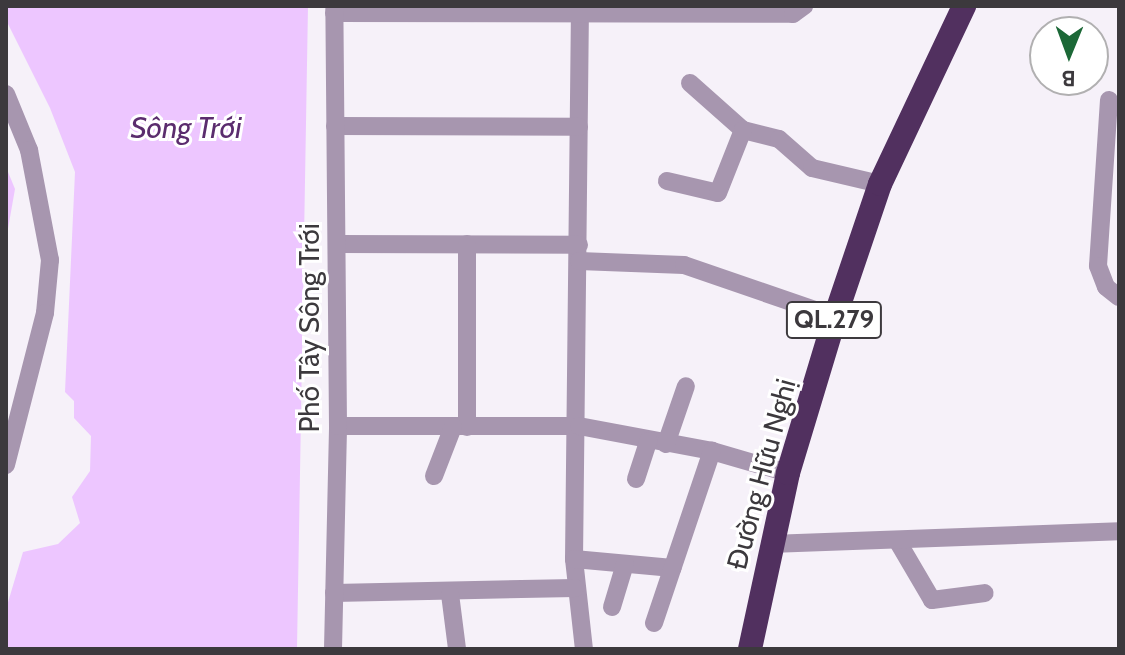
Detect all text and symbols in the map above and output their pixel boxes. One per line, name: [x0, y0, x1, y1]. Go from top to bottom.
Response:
north arrow: [1029, 16, 1109, 96]
text: B: [1061, 65, 1076, 92]
water label: Sông Trới: [130, 110, 242, 146]
street label: Phố Tây Sông Trới: [292, 223, 326, 433]
road number: QL.279: [784, 298, 884, 342]
street label: Đường Hữu Nghị: [719, 375, 803, 573]

